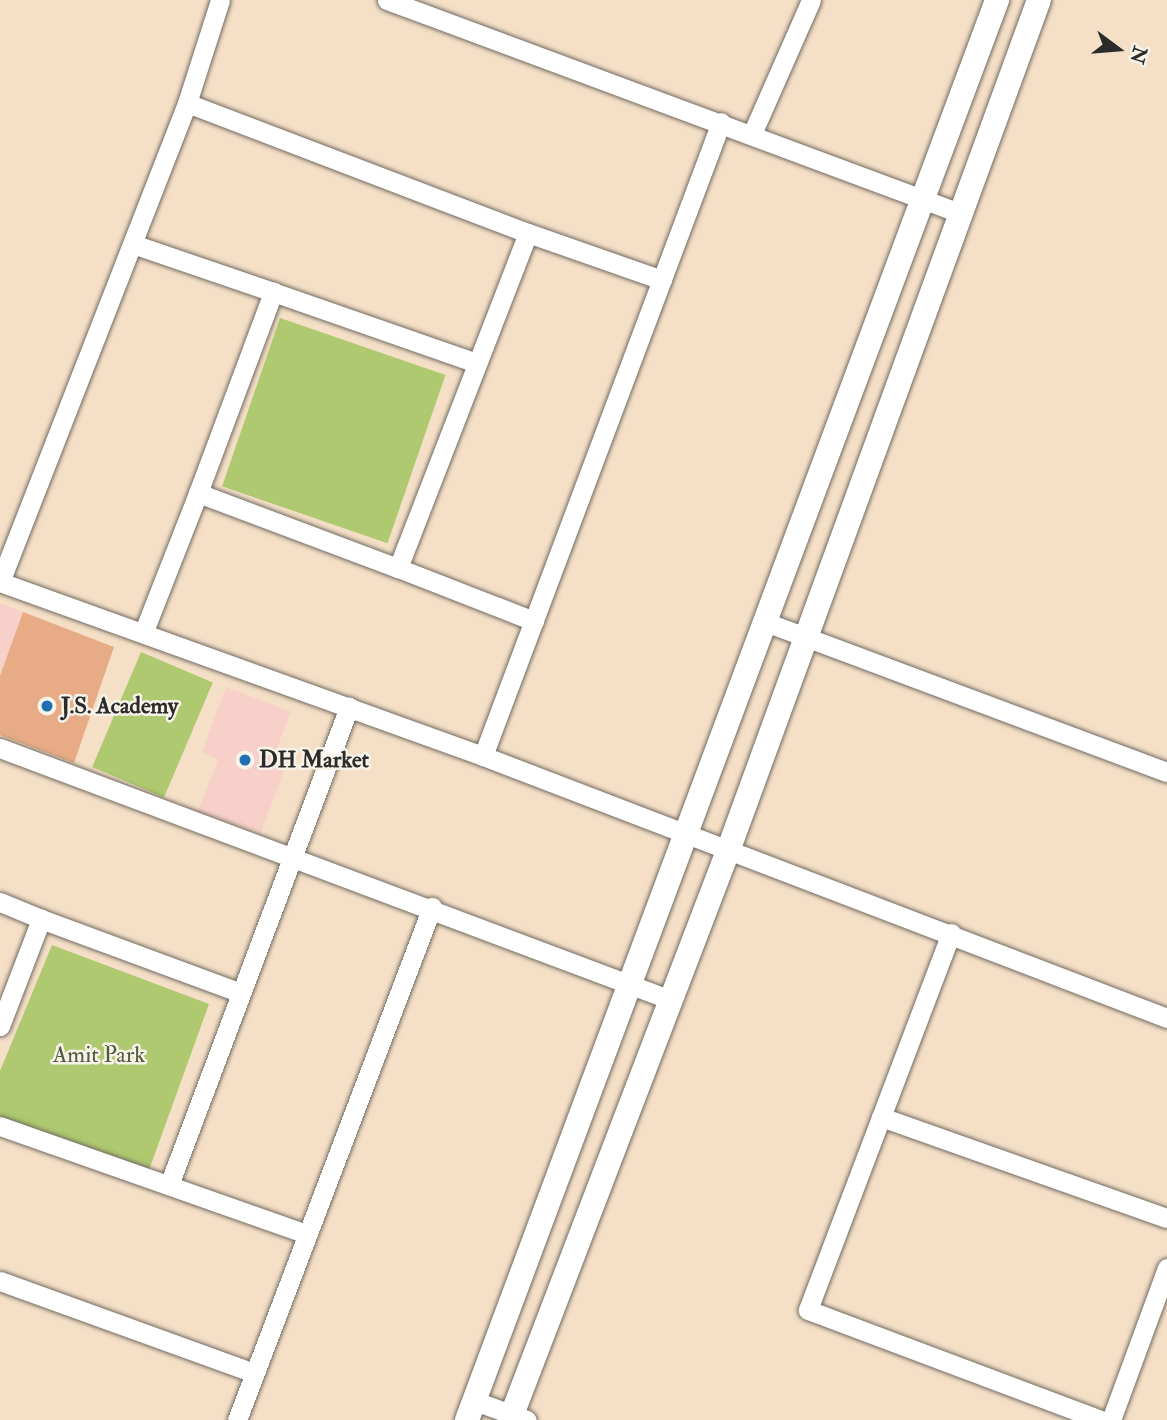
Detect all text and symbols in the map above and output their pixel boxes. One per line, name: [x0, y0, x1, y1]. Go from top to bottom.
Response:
north arrow: [1083, 14, 1153, 84]
text: N: [1124, 43, 1152, 66]
place label: J.S. Academy: [61, 692, 178, 720]
marker: J.S. Academy: [39, 698, 55, 714]
place label: DH Market: [259, 746, 369, 774]
marker: DH Market: [237, 752, 253, 768]
park label: Amit Park: [53, 1041, 145, 1069]

